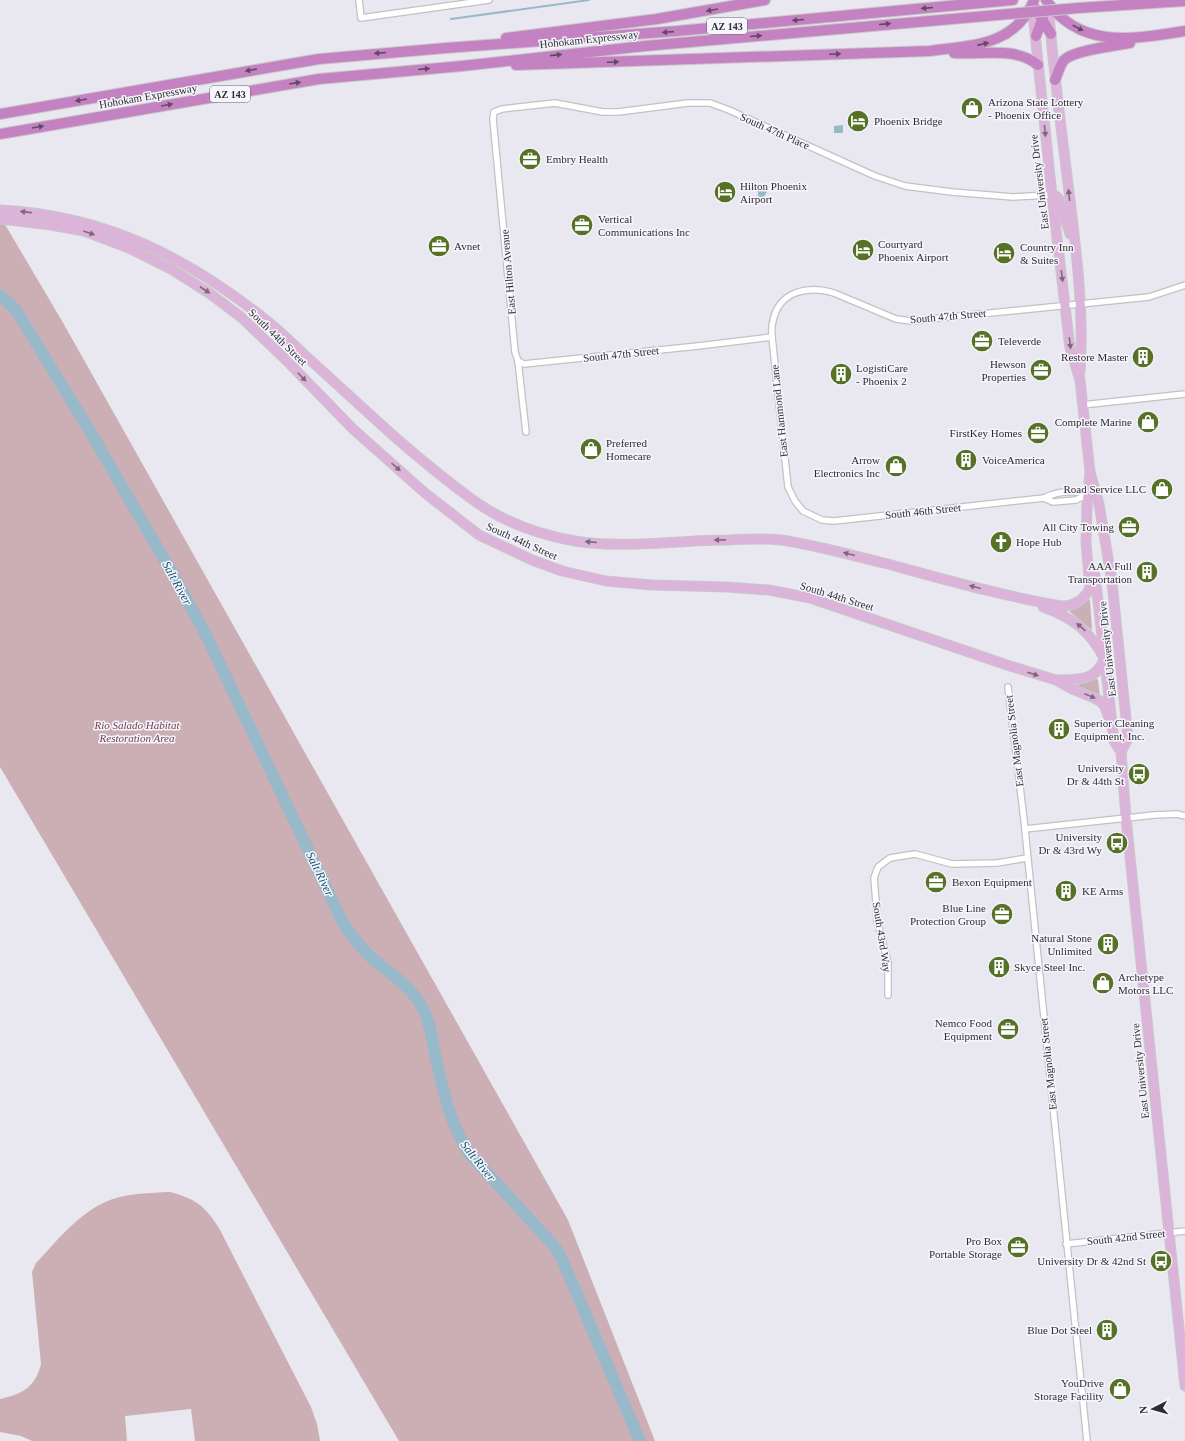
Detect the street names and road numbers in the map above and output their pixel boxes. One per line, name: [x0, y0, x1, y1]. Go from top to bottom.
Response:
road number: AZ 143: [707, 18, 747, 34]
street label: Hohokam Expressway: [539, 28, 639, 50]
street label: Hohokam Expressway: [98, 81, 198, 111]
road number: AZ 143: [210, 86, 250, 102]
street label: South 47th Place: [739, 110, 812, 152]
street label: East University Drive: [1027, 134, 1051, 230]
street label: East Hilton Avenue: [498, 229, 518, 315]
street label: South 44th Street: [246, 306, 310, 368]
street label: South 47th Street: [909, 307, 987, 325]
street label: South 47th Street: [582, 344, 660, 364]
street label: East Hammond Lane: [768, 364, 790, 458]
street label: South 46th Street: [884, 501, 962, 521]
street label: South 44th Street: [485, 520, 559, 562]
street label: South 44th Street: [799, 579, 875, 613]
street label: East University Drive: [1096, 601, 1118, 697]
street label: East Magnolia Street: [1002, 694, 1026, 788]
street label: South 43rd Way: [871, 901, 894, 974]
street label: East Magnolia Street: [1037, 1017, 1059, 1111]
street label: East University Drive: [1129, 1023, 1151, 1119]
street label: South 42nd Street: [1086, 1227, 1166, 1247]

